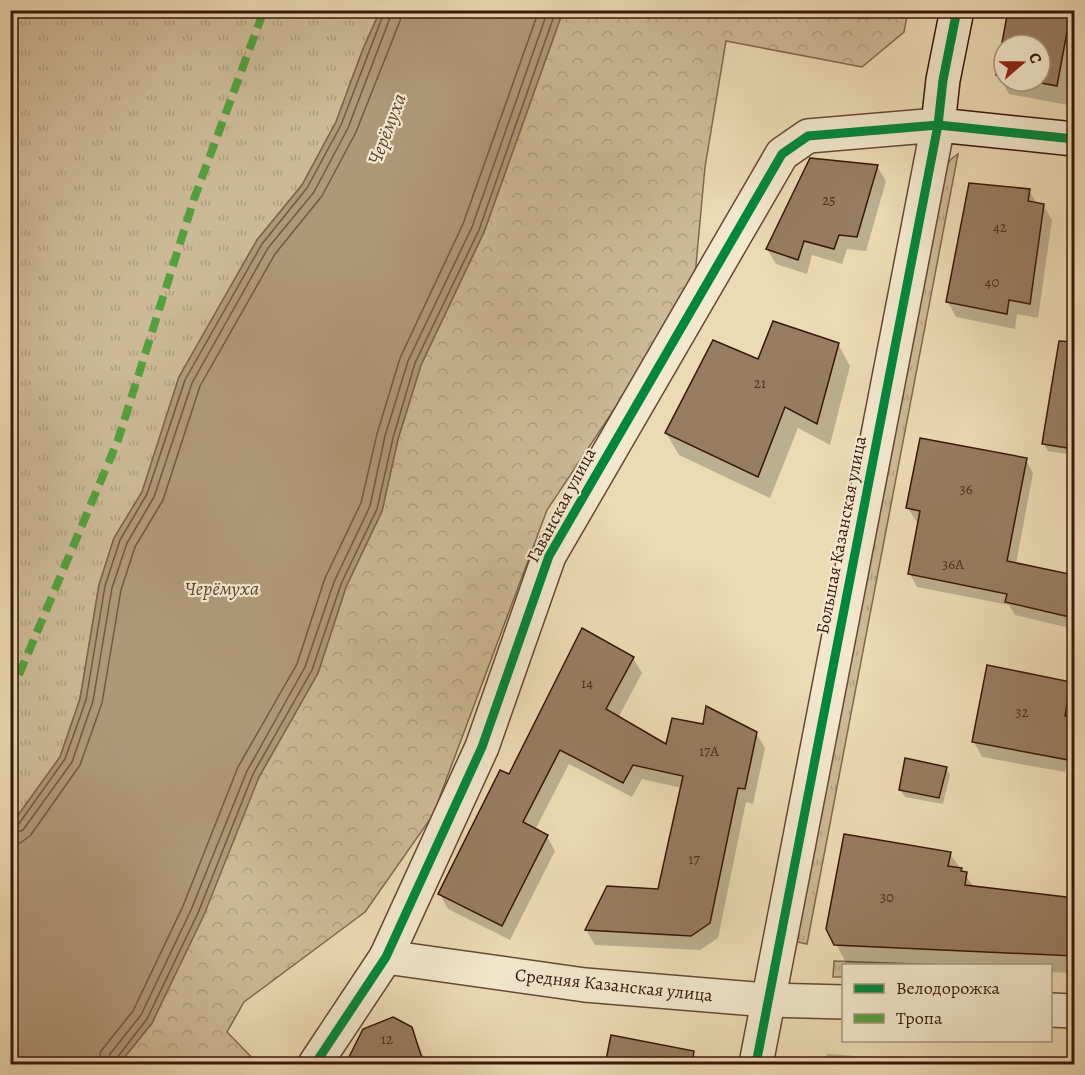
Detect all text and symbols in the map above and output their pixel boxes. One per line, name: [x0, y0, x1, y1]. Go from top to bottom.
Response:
north arrow: [992, 33, 1052, 93]
text: С: [1023, 50, 1047, 67]
water label: Черёмуха: [361, 89, 413, 169]
house number: 25: [822, 190, 836, 210]
house number: 42: [993, 217, 1007, 237]
house number: 40: [985, 272, 999, 292]
house number: 21: [754, 373, 766, 393]
street label: Большая Казанская улица: [810, 433, 872, 636]
street label: Гаванская улица: [521, 443, 602, 567]
house number: 36: [959, 479, 973, 499]
house number: 36А: [942, 554, 964, 574]
water label: Черёмуха: [185, 575, 259, 602]
house number: 14: [581, 673, 593, 693]
house number: 32: [1015, 702, 1029, 722]
house number: 17А: [699, 741, 719, 761]
house number: 17: [688, 849, 700, 869]
house number: 30: [880, 887, 894, 907]
street label: Средняя Казанская улица: [514, 963, 715, 1007]
legend: [842, 964, 1052, 1042]
text: Велодорожка: [896, 976, 1001, 1000]
text: Тропа: [896, 1006, 943, 1030]
house number: 12: [381, 1029, 393, 1049]

